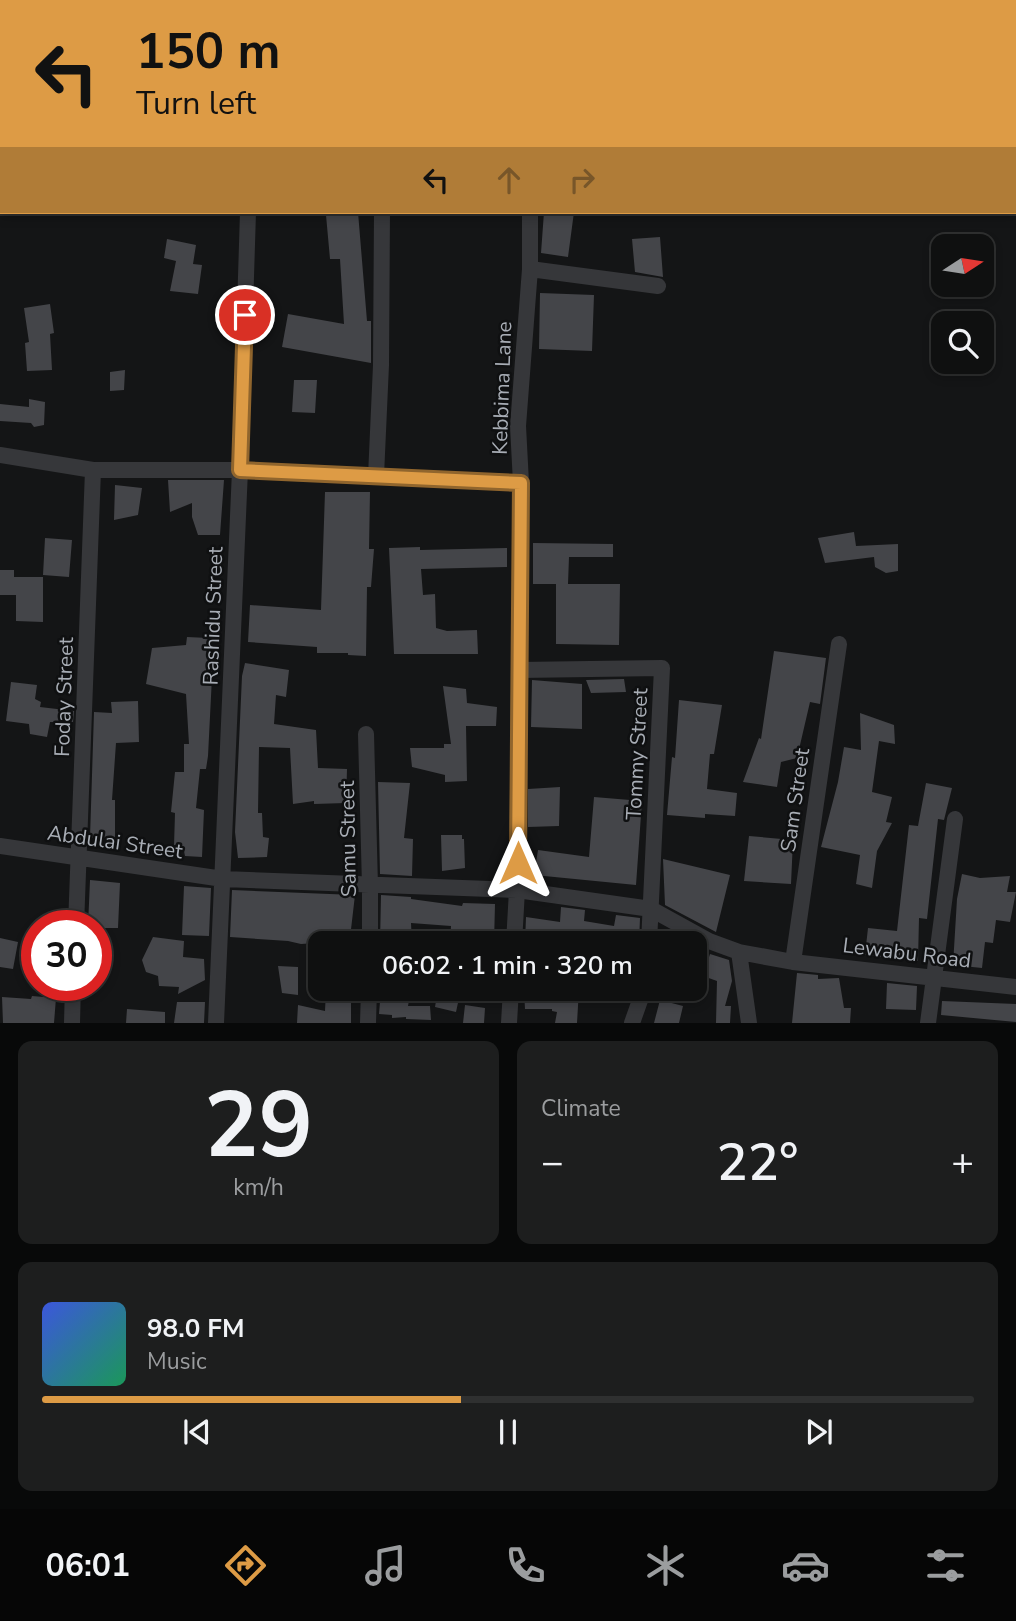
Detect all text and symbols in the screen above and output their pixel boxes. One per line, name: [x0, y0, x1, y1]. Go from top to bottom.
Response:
text: 150 m: [136, 18, 280, 85]
icon: left: [21, 28, 112, 119]
text: Turn left: [136, 82, 256, 125]
icon: left: [417, 161, 455, 199]
icon: ahead: [490, 161, 528, 199]
icon: right: [563, 161, 601, 199]
north arrow: [931, 234, 994, 298]
map controls: [931, 234, 994, 374]
pin: [215, 285, 275, 345]
icon: arrive: [226, 296, 264, 334]
button: search: [931, 311, 994, 374]
street label: Kebbima Lane: [486, 321, 518, 455]
street label: Rashidu Street: [197, 546, 229, 686]
street label: Foday Street: [48, 636, 80, 757]
street label: Tommy Street: [620, 687, 654, 821]
street label: Sam Street: [774, 746, 816, 854]
street label: Samu Street: [333, 780, 363, 897]
street label: Abdulai Street: [45, 819, 185, 865]
position arrow: [481, 826, 555, 900]
speed limit sign: 30: [21, 910, 112, 1001]
street label: Lewabu Road: [841, 931, 973, 975]
text: 06:02 · 1 min · 320 m: [382, 948, 633, 983]
text: 29: [204, 1064, 313, 1188]
text: Climate: [541, 1093, 621, 1124]
text: 22°: [717, 1127, 798, 1198]
text: −: [541, 1137, 564, 1188]
text: +: [951, 1137, 974, 1188]
text: km/h: [233, 1172, 284, 1203]
text: 98.0 FM: [147, 1311, 244, 1346]
text: Music: [147, 1346, 207, 1377]
icon: previous: [178, 1413, 216, 1451]
icon: pause: [489, 1413, 527, 1451]
icon: next: [800, 1413, 838, 1451]
icon: directions: [221, 1541, 270, 1590]
icon: music: [361, 1541, 410, 1590]
icon: phone: [501, 1541, 550, 1590]
icon: climate: [641, 1541, 690, 1590]
icon: car: [781, 1541, 830, 1590]
icon: filters: [921, 1541, 970, 1590]
text: 06:01: [46, 1544, 130, 1587]

